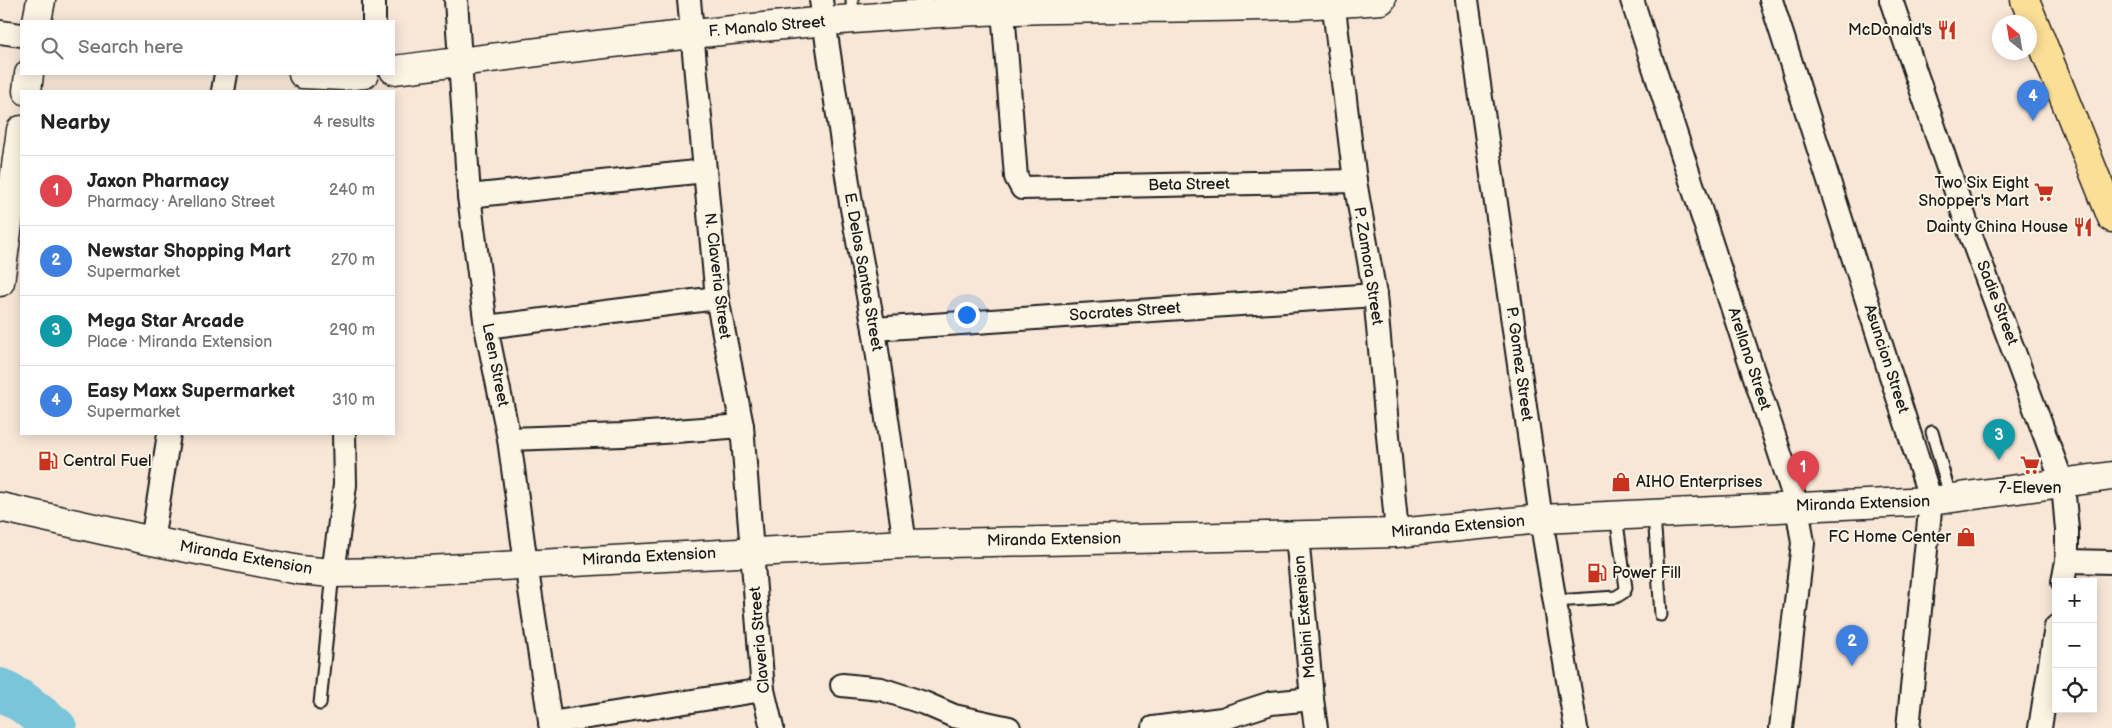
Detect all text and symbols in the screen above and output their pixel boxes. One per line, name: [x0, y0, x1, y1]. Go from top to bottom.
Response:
street label: F. Manalo Street: [708, 12, 826, 42]
north arrow: [1992, 15, 2037, 60]
restaurant icon: McDonald's: [1936, 19, 1958, 41]
search box: [20, 20, 395, 75]
place label: McDonald's: [1848, 21, 1932, 40]
icon: search: [38, 34, 66, 62]
text: Search here: [78, 36, 183, 59]
pin: 4: [2017, 80, 2049, 121]
text: Nearby: [40, 110, 110, 135]
text: 4 results: [313, 113, 375, 132]
text: Jaxon Pharmacy: [87, 170, 229, 193]
place label: Two Six Eight Shopper's Mart: [1919, 174, 2029, 211]
street label: Beta Street: [1148, 175, 1230, 195]
text: 1: [53, 181, 59, 200]
text: 240 m: [329, 181, 375, 200]
supermarket icon: Two Six Eight Shopper's Mart: [2033, 181, 2055, 203]
street label: E. Delos Santos Street: [840, 191, 886, 353]
text: Pharmacy · Arellano Street: [87, 193, 275, 212]
street label: P. Zamora Street: [1349, 206, 1387, 327]
street label: N. Claveria Street: [700, 212, 734, 340]
restaurant icon: Dainty China House: [2072, 216, 2094, 238]
place label: Dainty China House: [1926, 218, 2068, 237]
text: Newstar Shopping Mart: [87, 240, 291, 263]
text: 2: [51, 251, 61, 270]
text: 270 m: [331, 251, 375, 270]
street label: Sadie Street: [1972, 258, 2022, 348]
text: Supermarket: [87, 263, 180, 282]
street label: Socrates Street: [1069, 299, 1181, 325]
your location: [954, 302, 980, 328]
street label: Asuncion Street: [1859, 302, 1913, 416]
street label: Arellano Street: [1723, 305, 1775, 413]
street label: P. Gomez Street: [1502, 306, 1536, 422]
text: Mega Star Arcade: [87, 310, 244, 333]
text: 3: [51, 321, 61, 340]
text: 290 m: [329, 321, 375, 340]
street label: Leen Street: [478, 322, 512, 408]
text: Place · Miranda Extension: [87, 333, 272, 352]
text: Easy Maxx Supermarket: [87, 380, 295, 403]
text: 4: [51, 391, 61, 410]
text: 310 m: [332, 391, 375, 410]
text: Supermarket: [87, 403, 180, 422]
pin: 3: [1983, 419, 2015, 460]
fuel station icon: Central Fuel: [37, 450, 59, 472]
pin: 1: [1787, 451, 1819, 492]
place label: Central Fuel: [63, 452, 152, 471]
supermarket icon: 7-Eleven: [2019, 454, 2041, 476]
shop icon: AIHO Enterprises: [1610, 471, 1632, 493]
place label: AIHO Enterprises: [1636, 473, 1762, 492]
place label: 7-Eleven: [1998, 479, 2062, 498]
street label: Miranda Extension: [1796, 492, 1930, 516]
street label: Miranda Extension: [1390, 512, 1526, 542]
shop icon: FC Home Center: [1955, 526, 1977, 548]
place label: FC Home Center: [1828, 528, 1951, 547]
street label: Miranda Extension: [987, 529, 1121, 551]
street label: Miranda Extension: [178, 537, 314, 579]
street label: Miranda Extension: [581, 544, 717, 570]
street label: Mabini Extension: [1290, 555, 1320, 679]
fuel station icon: Power Fill: [1586, 562, 1608, 584]
place label: Power Fill: [1612, 564, 1681, 583]
map controls: [2052, 578, 2097, 713]
button: +: [2052, 578, 2097, 623]
street label: Claveria Street: [746, 586, 774, 694]
button: −: [2052, 623, 2097, 668]
pin: 2: [1836, 625, 1868, 666]
button: locate: [2052, 668, 2097, 713]

